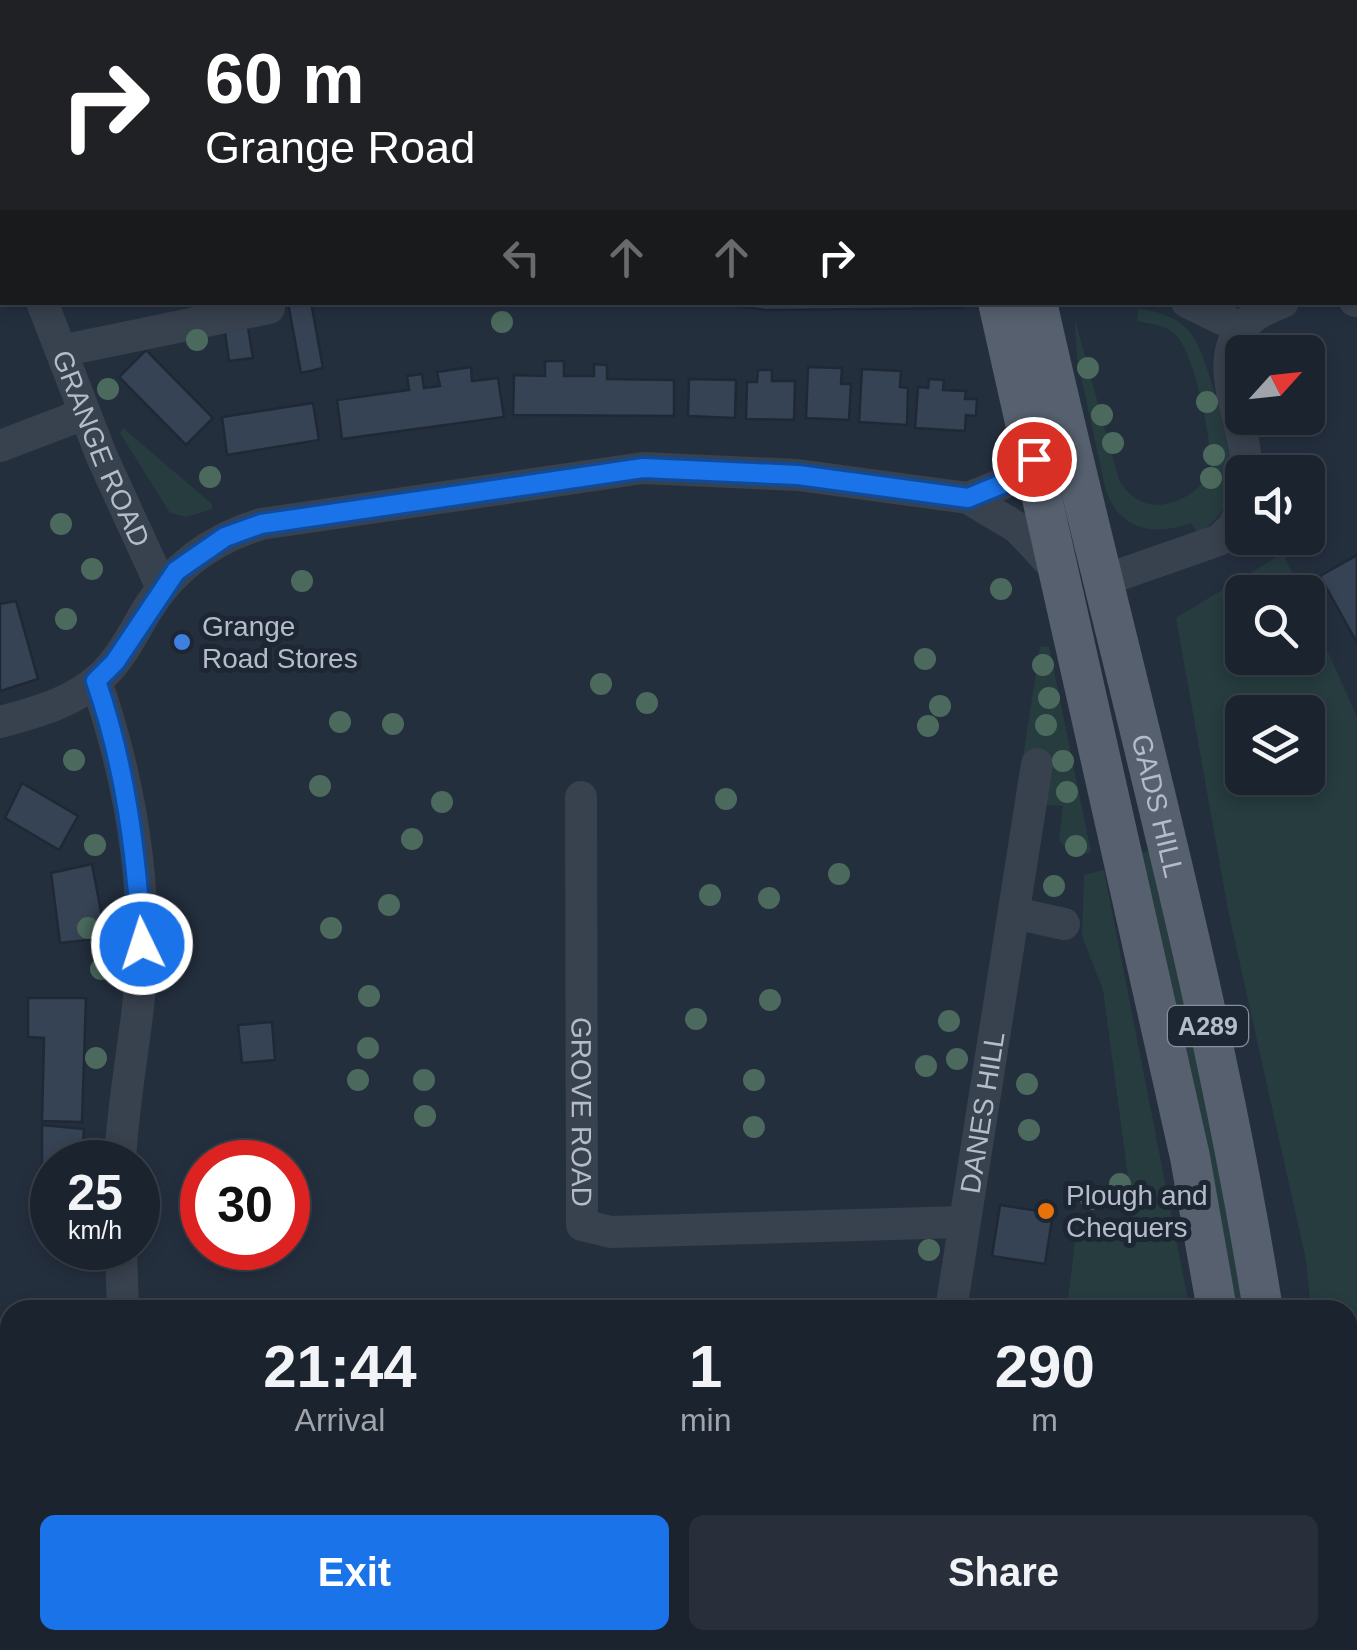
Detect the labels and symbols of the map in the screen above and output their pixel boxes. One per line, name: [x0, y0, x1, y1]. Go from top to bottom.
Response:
north arrow: [1225, 335, 1325, 435]
street label: GRANGE ROAD: [47, 346, 156, 552]
pin: [992, 417, 1077, 502]
place label: Grange Road Stores: [202, 611, 358, 674]
marker: Grange Road Stores: [171, 631, 193, 653]
street label: GADS HILL: [1126, 731, 1190, 880]
position arrow: [90, 892, 194, 996]
road number: A289: [1168, 1006, 1248, 1046]
street label: GROVE ROAD: [566, 1017, 597, 1207]
street label: DANES HILL: [954, 1029, 1010, 1196]
speed limit sign: 30: [180, 1140, 310, 1270]
place label: Plough and Chequers: [1066, 1180, 1208, 1243]
marker: Plough and Chequers: [1035, 1200, 1057, 1222]

